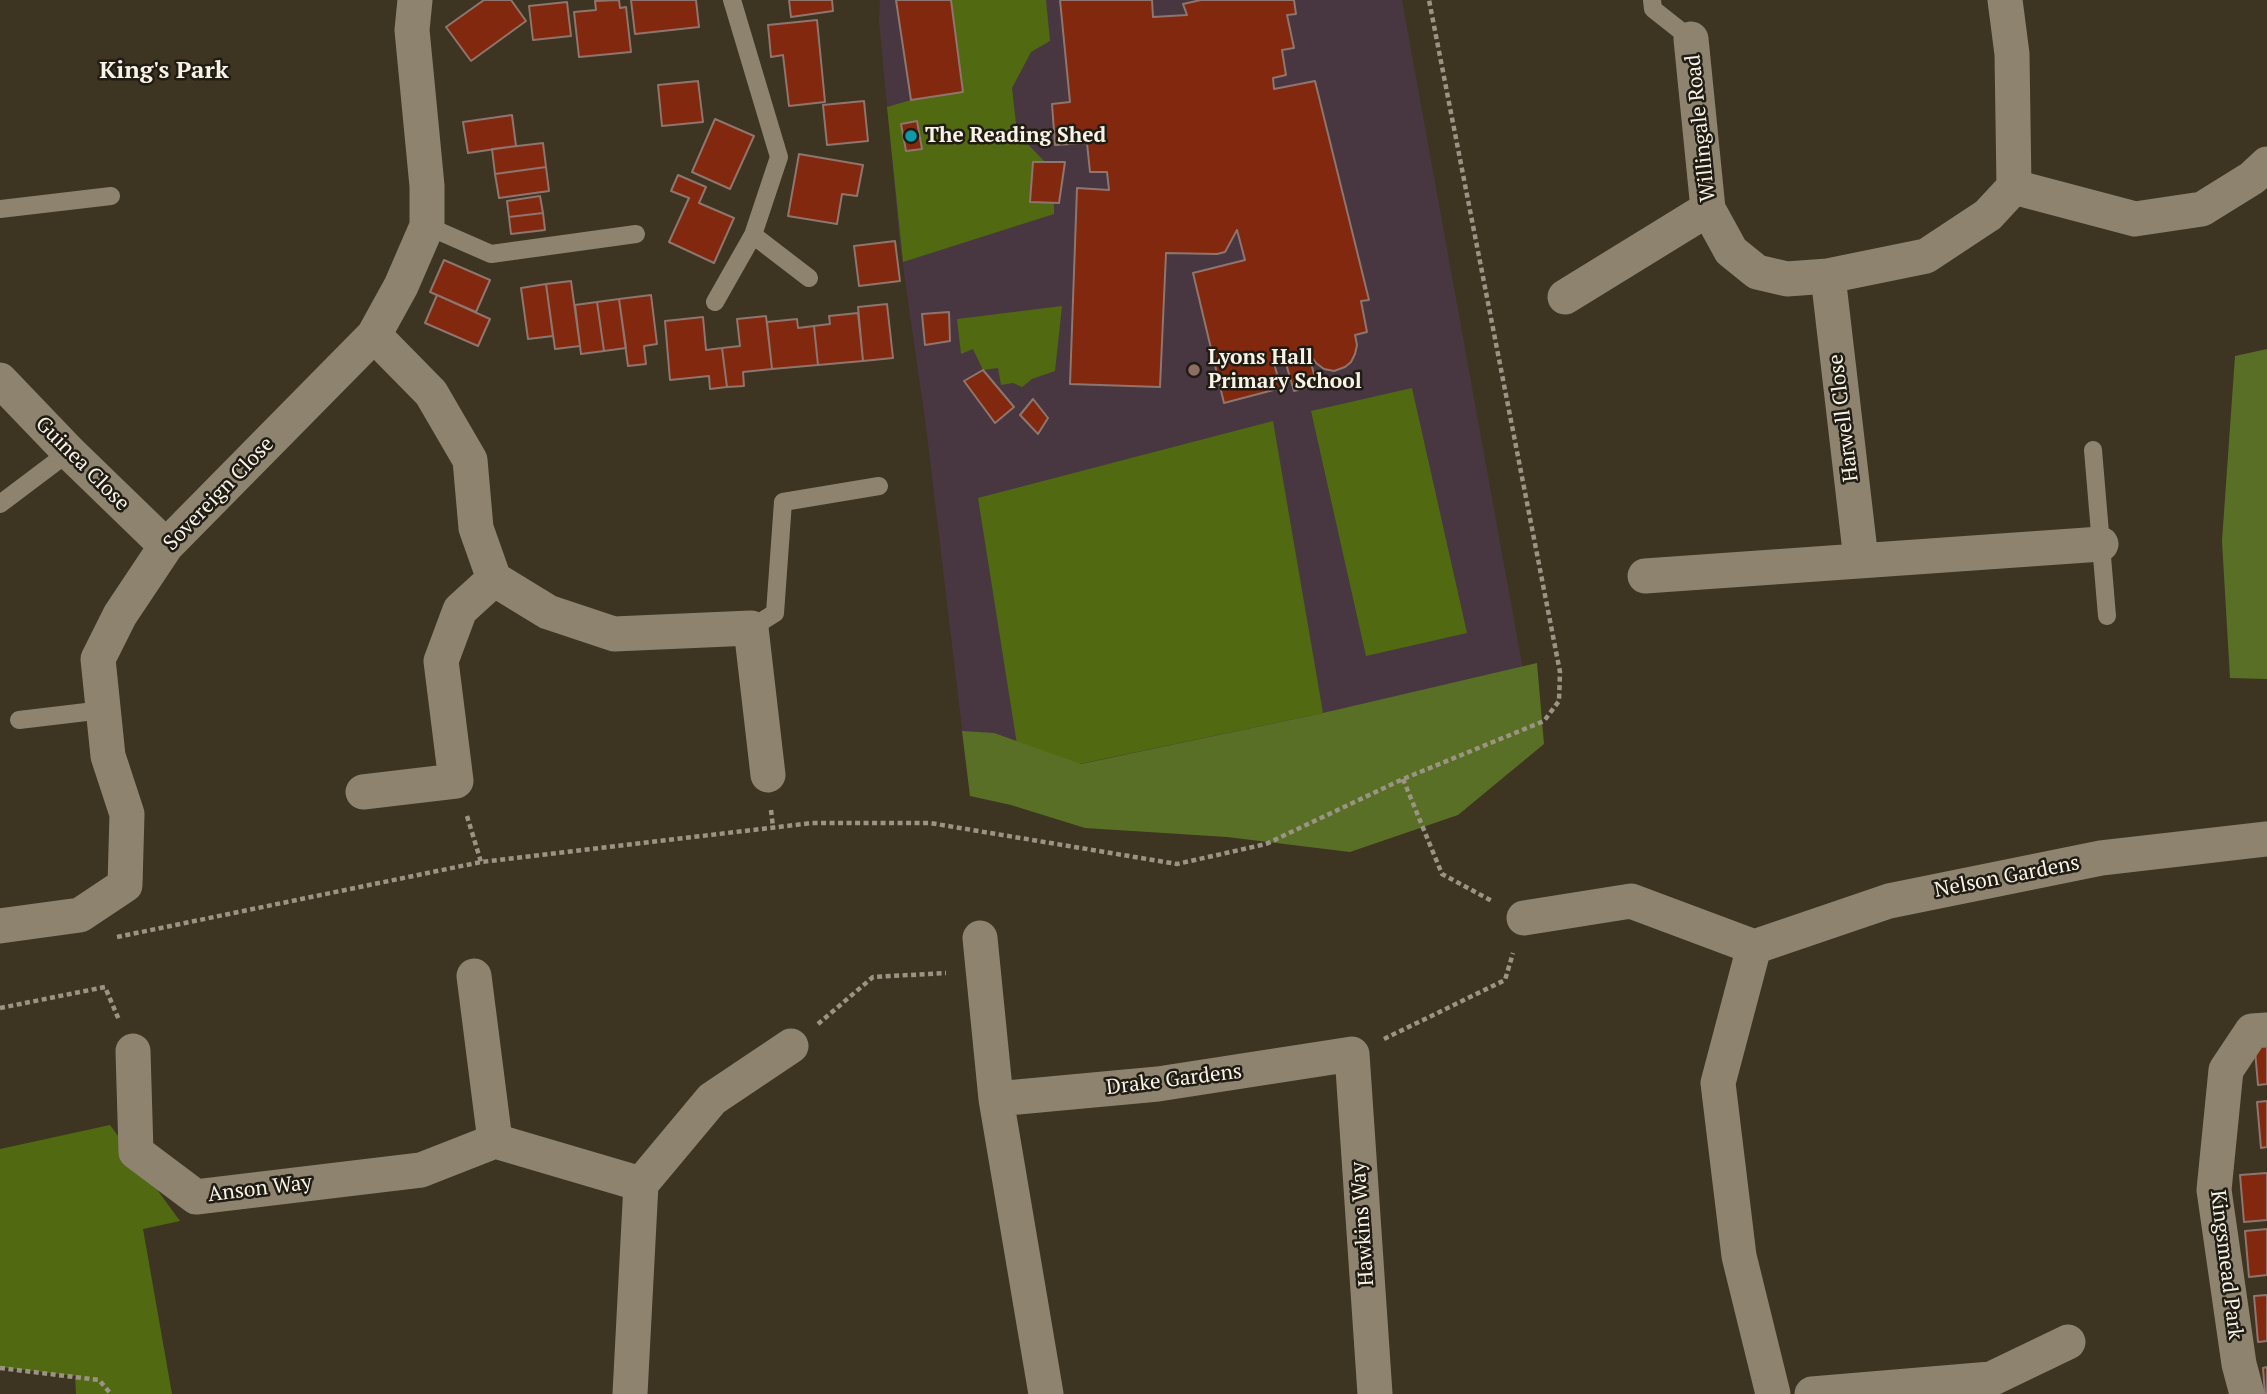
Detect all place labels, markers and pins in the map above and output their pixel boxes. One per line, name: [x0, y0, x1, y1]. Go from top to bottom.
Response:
place label: The Reading Shed: [925, 123, 1106, 149]
marker: The Reading Shed: [903, 128, 919, 144]
place label: Lyons Hall Primary School: [1208, 345, 1362, 395]
marker: Lyons Hall Primary School: [1186, 362, 1202, 378]

